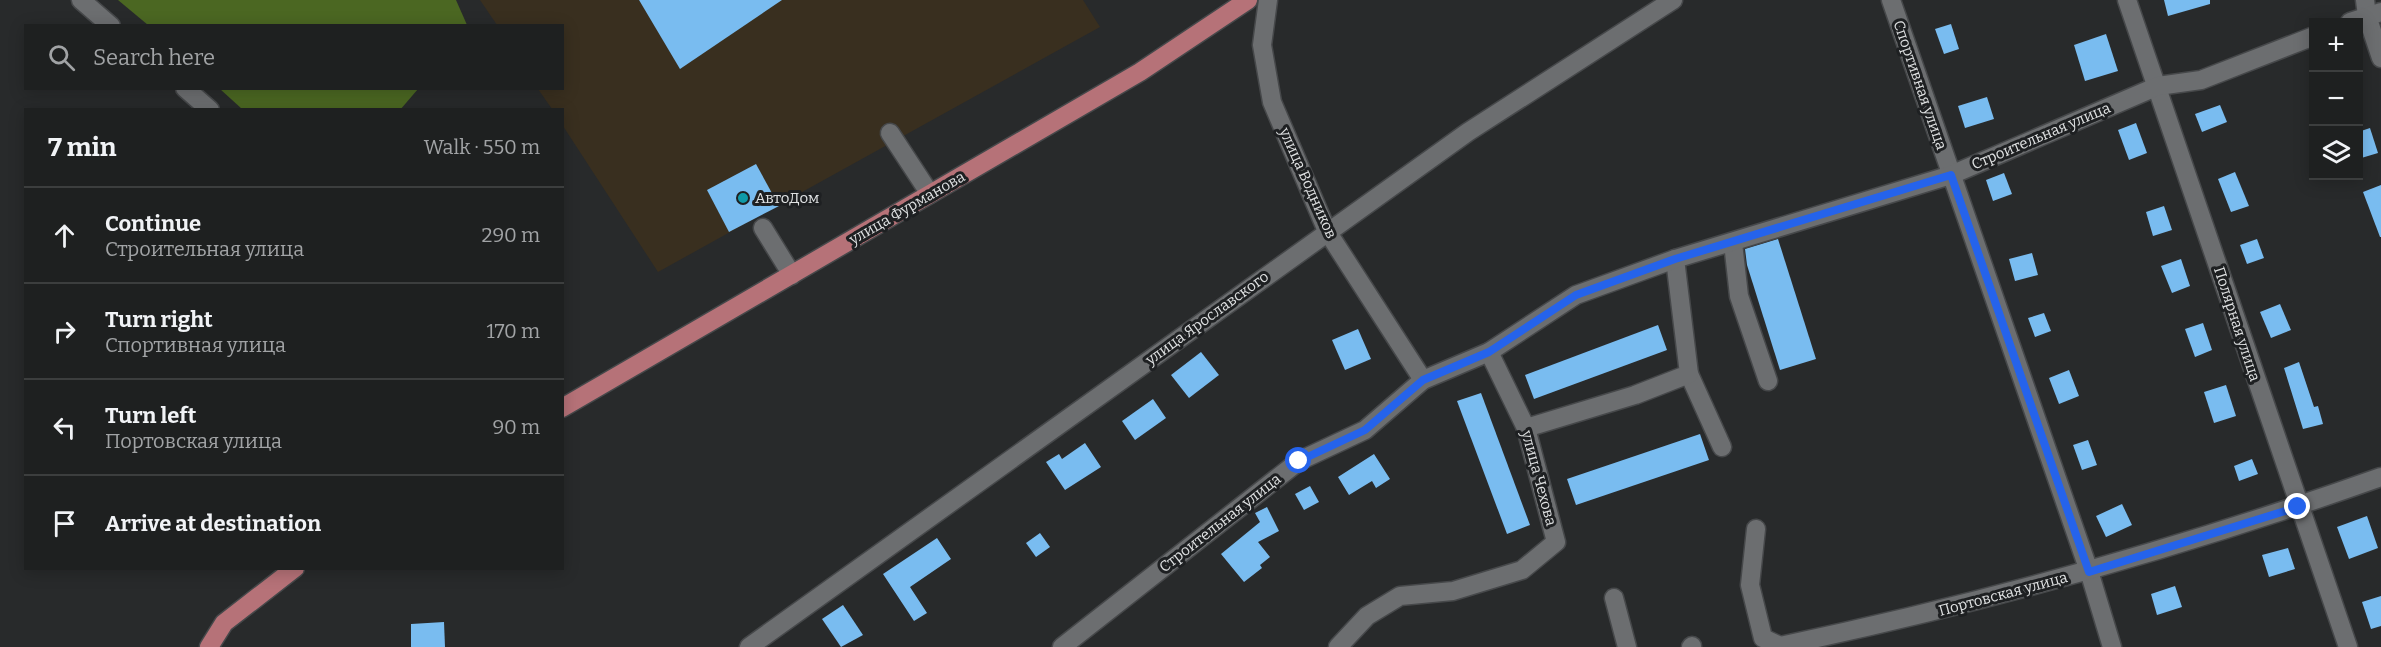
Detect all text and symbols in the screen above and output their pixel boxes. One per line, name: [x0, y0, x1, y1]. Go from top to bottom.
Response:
street label: Спортивная улица: [1889, 18, 1951, 152]
map controls: [2309, 18, 2363, 180]
button: +: [2309, 18, 2363, 72]
search box: [24, 24, 564, 90]
icon: search: [45, 41, 78, 74]
text: Search here: [93, 44, 215, 71]
button: −: [2309, 72, 2363, 126]
street label: Строительная улица: [1969, 99, 2113, 173]
street label: улица Водников: [1275, 124, 1341, 241]
button: layers: [2309, 126, 2363, 180]
text: 7 min: [48, 132, 116, 163]
text: Walk · 550 m: [424, 135, 540, 159]
street label: улица Фурманова: [845, 168, 968, 249]
place label: АвтоДом: [755, 189, 819, 207]
marker: АвтоДом: [736, 191, 750, 205]
text: Continue: [105, 210, 201, 237]
icon: ahead: [48, 219, 81, 252]
text: 290 m: [482, 223, 540, 247]
text: Строительная улица: [105, 237, 304, 261]
street label: Полярная улица: [2210, 264, 2264, 384]
street label: улица Ярославского: [1141, 267, 1272, 369]
text: Turn right: [105, 306, 213, 333]
icon: right: [48, 315, 81, 348]
text: 170 m: [487, 319, 540, 343]
text: Спортивная улица: [105, 333, 286, 357]
text: Turn left: [105, 402, 197, 429]
icon: left: [48, 411, 81, 444]
text: 90 m: [492, 415, 540, 439]
street label: улица Чехова: [1517, 427, 1560, 528]
text: Портовская улица: [105, 429, 282, 453]
route start: [1285, 447, 1311, 473]
street label: Строительная улица: [1156, 470, 1284, 576]
route end: [2284, 493, 2310, 519]
icon: arrive: [48, 507, 81, 540]
text: Arrive at destination: [105, 510, 321, 537]
street label: Портовская улица: [1937, 568, 2069, 620]

